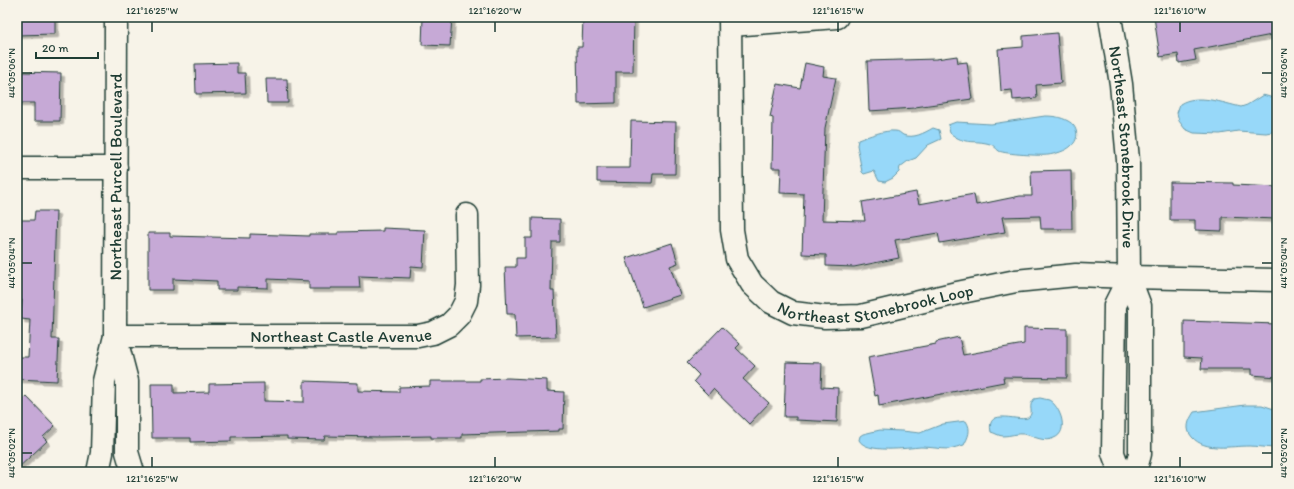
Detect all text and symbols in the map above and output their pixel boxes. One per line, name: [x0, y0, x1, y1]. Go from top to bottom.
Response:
text: 121°16'25"W: [126, 4, 178, 17]
text: 121°16'20"W: [469, 4, 522, 17]
text: 121°16'15"W: [812, 4, 864, 17]
text: 121°16'10"W: [1154, 4, 1207, 17]
scale bar: [36, 34, 98, 60]
text: 20 m: [42, 41, 69, 55]
street label: Northeast Stonebrook Drive: [1105, 44, 1139, 248]
text: 44°05'06"N: [5, 48, 18, 98]
text: 44°05'06"N: [1277, 48, 1290, 98]
street label: Northeast Purcell Boulevard: [105, 73, 126, 280]
text: 44°05'04"N: [5, 237, 18, 288]
text: 44°05'04"N: [1277, 237, 1290, 288]
street label: Northeast Stonebrook Loop: [774, 280, 975, 327]
street label: Northeast Castle Avenue: [250, 323, 434, 347]
text: 44°05'02"N: [5, 428, 18, 478]
text: 44°05'02"N: [1277, 428, 1290, 478]
text: 121°16'25"W: [126, 472, 178, 485]
text: 121°16'20"W: [469, 472, 522, 485]
text: 121°16'15"W: [812, 472, 864, 485]
text: 121°16'10"W: [1154, 472, 1207, 485]

